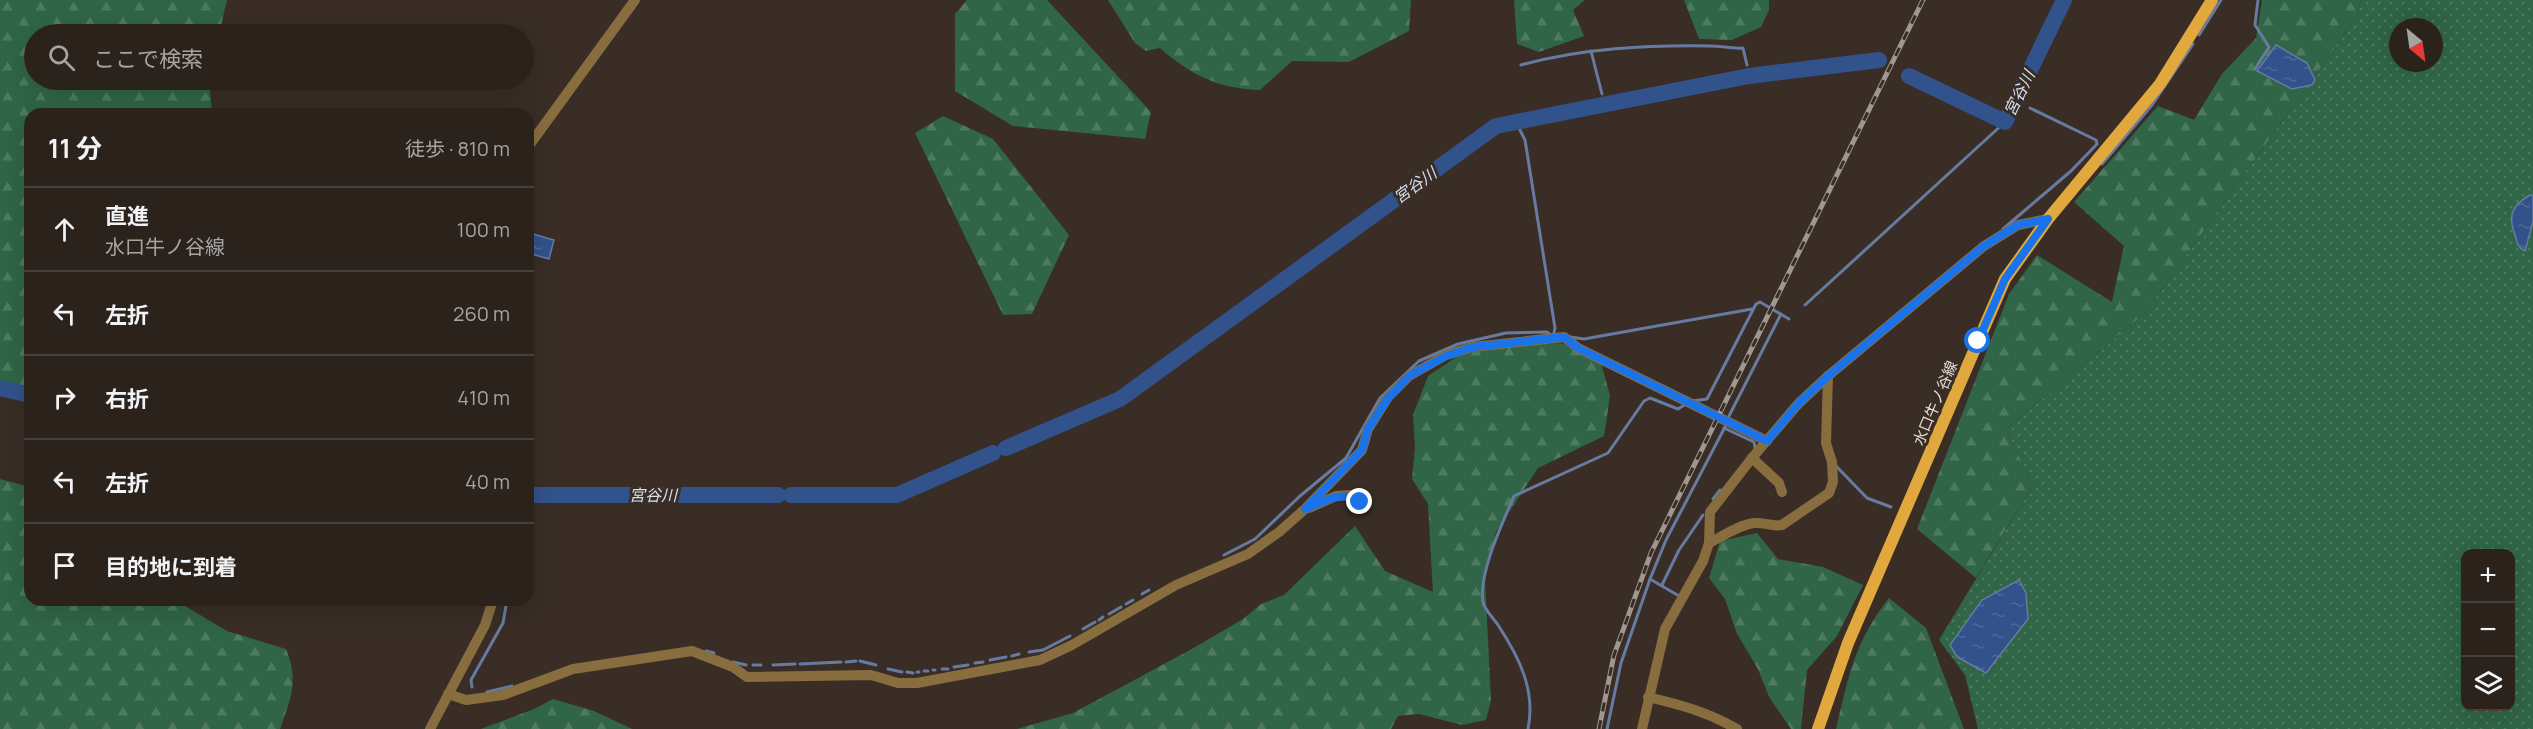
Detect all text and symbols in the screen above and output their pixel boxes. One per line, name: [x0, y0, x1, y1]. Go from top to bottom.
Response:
north arrow: [2389, 18, 2443, 72]
search box: [24, 24, 534, 90]
icon: search: [45, 41, 78, 74]
text: ここで検索: [93, 44, 203, 74]
water label: 宮谷川: [1999, 65, 2040, 119]
text: 11 分: [48, 130, 102, 166]
text: 徒歩 · 810 m: [405, 135, 510, 162]
water label: 宮谷川: [1389, 161, 1442, 208]
text: 直進: [105, 201, 149, 231]
icon: ahead: [48, 213, 81, 246]
text: 100 m: [457, 216, 510, 243]
text: 水口牛ノ谷線: [105, 233, 225, 260]
icon: left: [48, 297, 81, 330]
text: 左折: [105, 300, 149, 330]
text: 260 m: [453, 300, 510, 327]
route start: [1964, 327, 1990, 353]
street label: 水口牛ノ谷線: [1908, 357, 1962, 449]
icon: right: [48, 381, 81, 414]
text: 右折: [105, 384, 149, 414]
text: 410 m: [457, 384, 510, 411]
icon: left: [48, 465, 81, 498]
text: 左折: [105, 468, 149, 498]
text: 40 m: [465, 468, 510, 495]
water label: 宮谷川: [629, 484, 679, 506]
route end: [1346, 488, 1372, 514]
icon: arrive: [48, 549, 81, 582]
map controls: [2461, 549, 2515, 711]
button: +: [2461, 549, 2515, 603]
text: 目的地に到着: [105, 552, 237, 582]
button: −: [2461, 603, 2515, 657]
button: layers: [2461, 657, 2515, 711]

